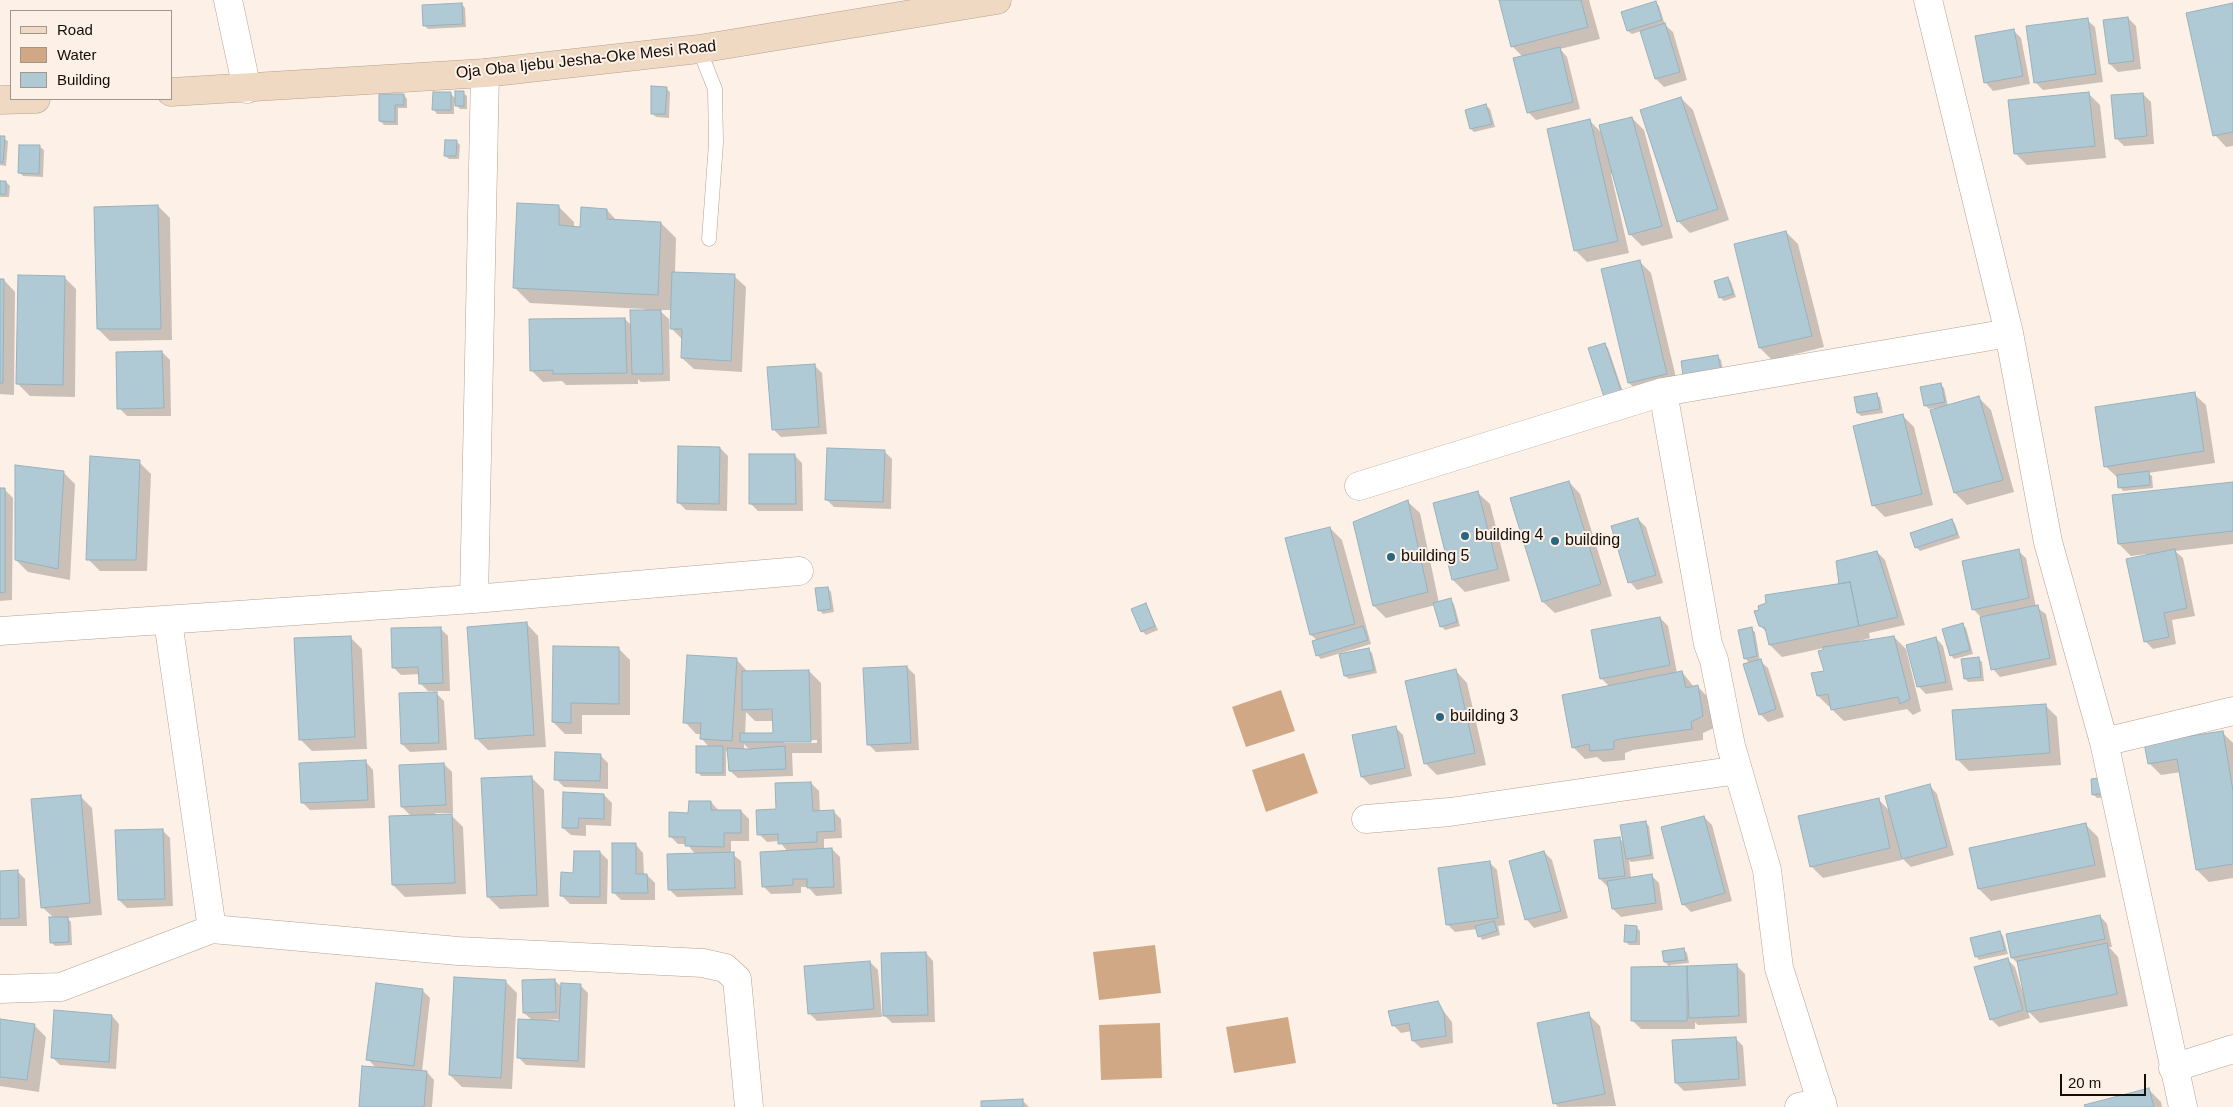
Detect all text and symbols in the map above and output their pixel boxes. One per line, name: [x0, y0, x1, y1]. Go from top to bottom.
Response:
legend: [10, 10, 172, 100]
text: Road: [57, 21, 93, 38]
street label: Oja Oba Ijebu Jesha-Oke Mesi Road: [455, 37, 717, 83]
text: Water: [57, 46, 96, 63]
text: Building: [57, 71, 110, 88]
place label: building 4: [1475, 526, 1544, 546]
marker: building 4: [1459, 530, 1471, 542]
place label: building: [1565, 531, 1620, 551]
marker: building: [1549, 535, 1561, 547]
place label: building 5: [1401, 547, 1470, 567]
marker: building 5: [1385, 551, 1397, 563]
place label: building 3: [1450, 707, 1518, 727]
marker: building 3: [1434, 711, 1446, 723]
scale bar: [2063, 1064, 2149, 1096]
text: 20 m: [2068, 1074, 2101, 1091]

